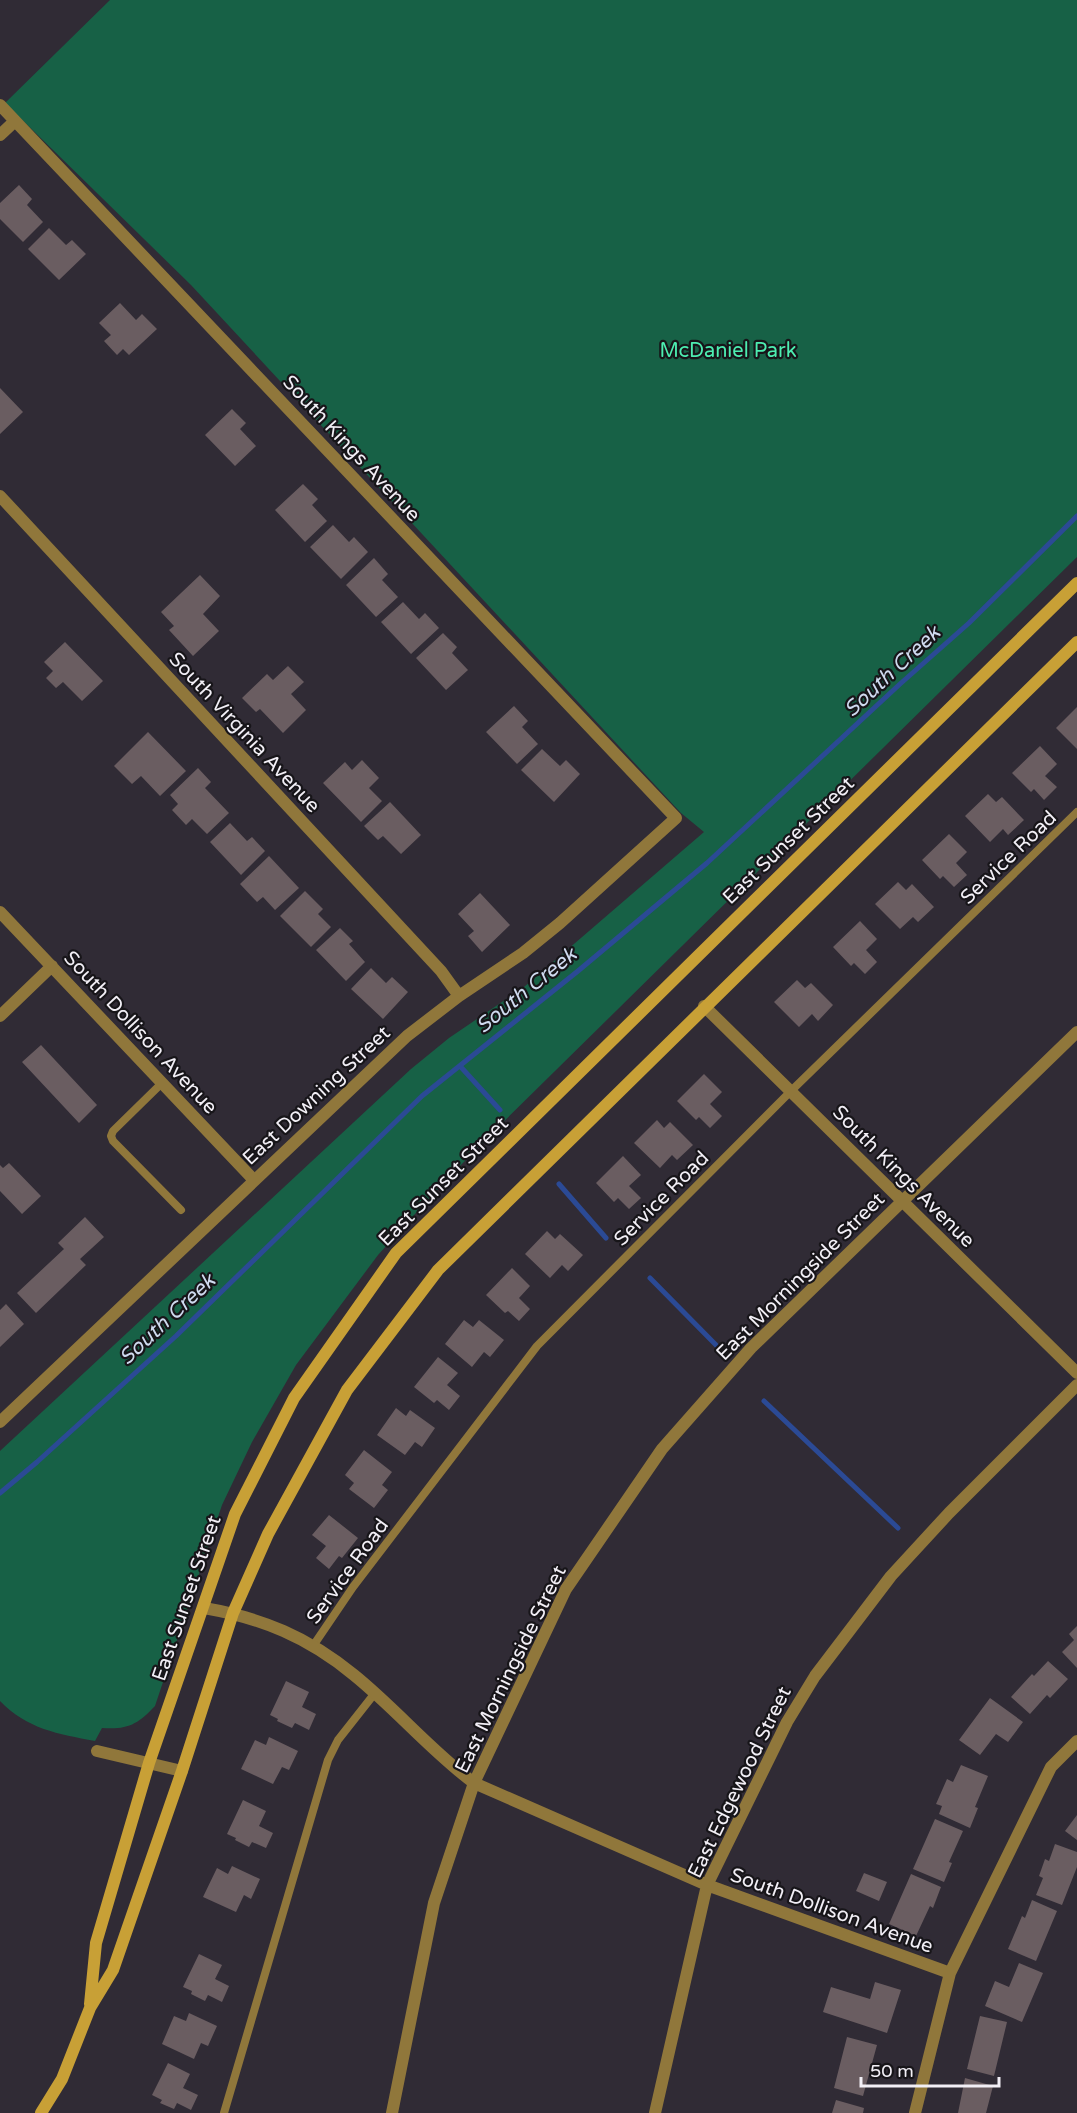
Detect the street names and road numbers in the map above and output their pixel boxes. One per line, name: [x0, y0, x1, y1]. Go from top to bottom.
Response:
street label: South Kings Avenue: [277, 371, 425, 527]
street label: South Virginia Avenue: [164, 648, 325, 818]
street label: East Sunset Street: [718, 772, 860, 910]
street label: Service Road: [956, 806, 1062, 910]
street label: South Dollison Avenue: [58, 946, 222, 1119]
street label: East Downing Street: [238, 1021, 396, 1170]
street label: South Kings Avenue: [827, 1101, 979, 1253]
street label: East Sunset Street: [374, 1112, 514, 1252]
street label: Service Road: [609, 1146, 714, 1251]
street label: East Morningside Street: [712, 1187, 890, 1366]
street label: East Sunset Street: [147, 1512, 227, 1684]
street label: Service Road: [302, 1514, 394, 1629]
street label: East Morningside Street: [450, 1561, 572, 1777]
street label: East Edgewood Street: [683, 1682, 797, 1882]
street label: South Dollison Avenue: [727, 1863, 936, 1959]

